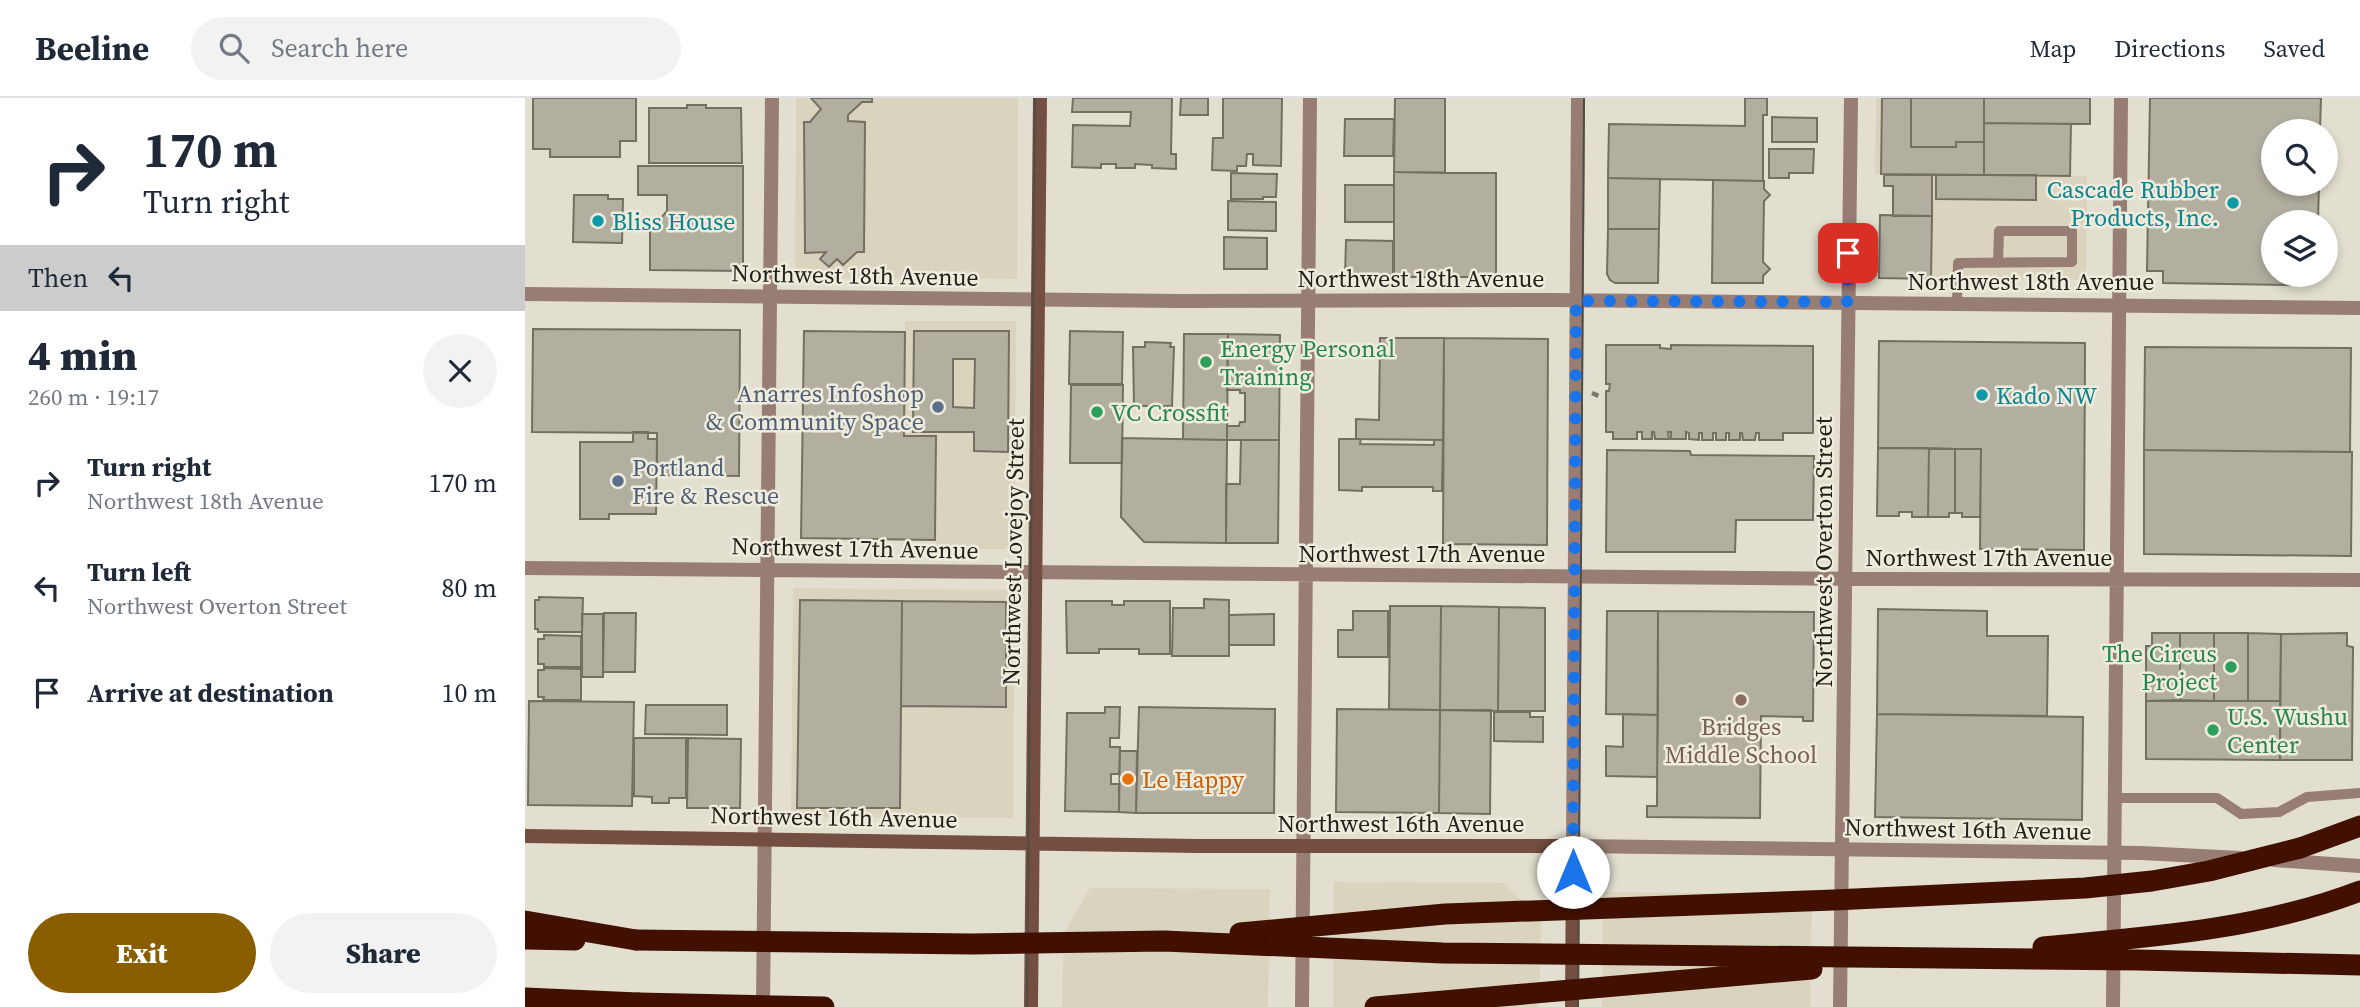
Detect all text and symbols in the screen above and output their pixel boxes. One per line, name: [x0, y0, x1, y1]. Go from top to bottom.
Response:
search box: [191, 17, 681, 80]
text: Beeline: [35, 26, 149, 71]
icon: search: [215, 29, 253, 67]
text: Search here: [271, 30, 408, 66]
text: Map: [2029, 32, 2076, 65]
text: Directions: [2114, 32, 2225, 65]
text: Saved: [2263, 32, 2325, 65]
text: 170 m: [143, 116, 278, 183]
map controls: [2261, 119, 2338, 287]
button: search: [2261, 119, 2338, 196]
icon: right: [28, 126, 119, 217]
place label: Cascade Rubber Products, Inc.: [2047, 173, 2219, 234]
text: Turn right: [143, 180, 289, 224]
marker: Cascade Rubber Products, Inc.: [2225, 195, 2241, 211]
place label: Bliss House: [612, 205, 736, 238]
button: layers: [2261, 210, 2338, 287]
marker: Bliss House: [590, 213, 606, 229]
pin: [1818, 223, 1878, 283]
icon: arrive: [1829, 234, 1867, 272]
street label: Northwest 18th Avenue: [731, 256, 979, 294]
icon: left: [102, 259, 140, 297]
text: Then: [28, 260, 88, 296]
street label: Northwest 18th Avenue: [1297, 262, 1545, 295]
street label: Northwest 18th Avenue: [1907, 265, 2155, 298]
text: 4 min: [28, 326, 138, 384]
place label: Energy Personal Training: [1220, 332, 1395, 393]
button: close: [423, 334, 497, 408]
marker: Energy Personal Training: [1198, 354, 1214, 370]
place label: Anarres Infoshop & Community Space: [706, 377, 924, 438]
place label: Kado NW: [1996, 379, 2097, 412]
text: 260 m · 19:17: [28, 381, 159, 413]
marker: Kado NW: [1974, 387, 1990, 403]
place label: VC Crossfit: [1111, 396, 1228, 429]
marker: Anarres Infoshop & Community Space: [930, 399, 946, 415]
marker: VC Crossfit: [1089, 404, 1105, 420]
street label: Northwest Overton Street: [1807, 416, 1840, 688]
street label: Northwest Lovejoy Street: [994, 418, 1032, 686]
text: Turn right: [87, 449, 211, 485]
place label: Portland Fire & Rescue: [632, 451, 779, 512]
icon: right: [28, 464, 66, 502]
text: 170 m: [429, 465, 497, 501]
marker: Portland Fire & Rescue: [610, 473, 626, 489]
text: Northwest 18th Avenue: [87, 485, 324, 517]
street label: Northwest 17th Avenue: [731, 529, 979, 567]
street label: Northwest 17th Avenue: [1298, 537, 1546, 570]
street label: Northwest 17th Avenue: [1865, 541, 2113, 574]
text: Turn left: [87, 554, 191, 590]
icon: left: [28, 569, 66, 607]
text: 80 m: [442, 570, 497, 606]
text: Northwest Overton Street: [87, 590, 347, 622]
place label: The Circus Project: [2102, 637, 2217, 698]
marker: The Circus Project: [2223, 659, 2239, 675]
icon: arrive: [28, 674, 66, 712]
text: Arrive at destination: [87, 675, 334, 711]
text: 10 m: [442, 675, 497, 711]
marker: Bridges Middle School: [1733, 692, 1749, 708]
place label: U.S. Wushu Center: [2227, 700, 2348, 761]
place label: Bridges Middle School: [1665, 710, 1817, 771]
marker: U.S. Wushu Center: [2205, 722, 2221, 738]
place label: Le Happy: [1142, 763, 1245, 796]
marker: Le Happy: [1120, 771, 1136, 787]
street label: Northwest 16th Avenue: [710, 798, 958, 836]
street label: Northwest 16th Avenue: [1277, 807, 1525, 840]
street label: Northwest 16th Avenue: [1844, 810, 2092, 848]
position arrow: [1536, 835, 1610, 909]
button: Exit: [28, 913, 256, 993]
button: Share: [270, 913, 497, 993]

